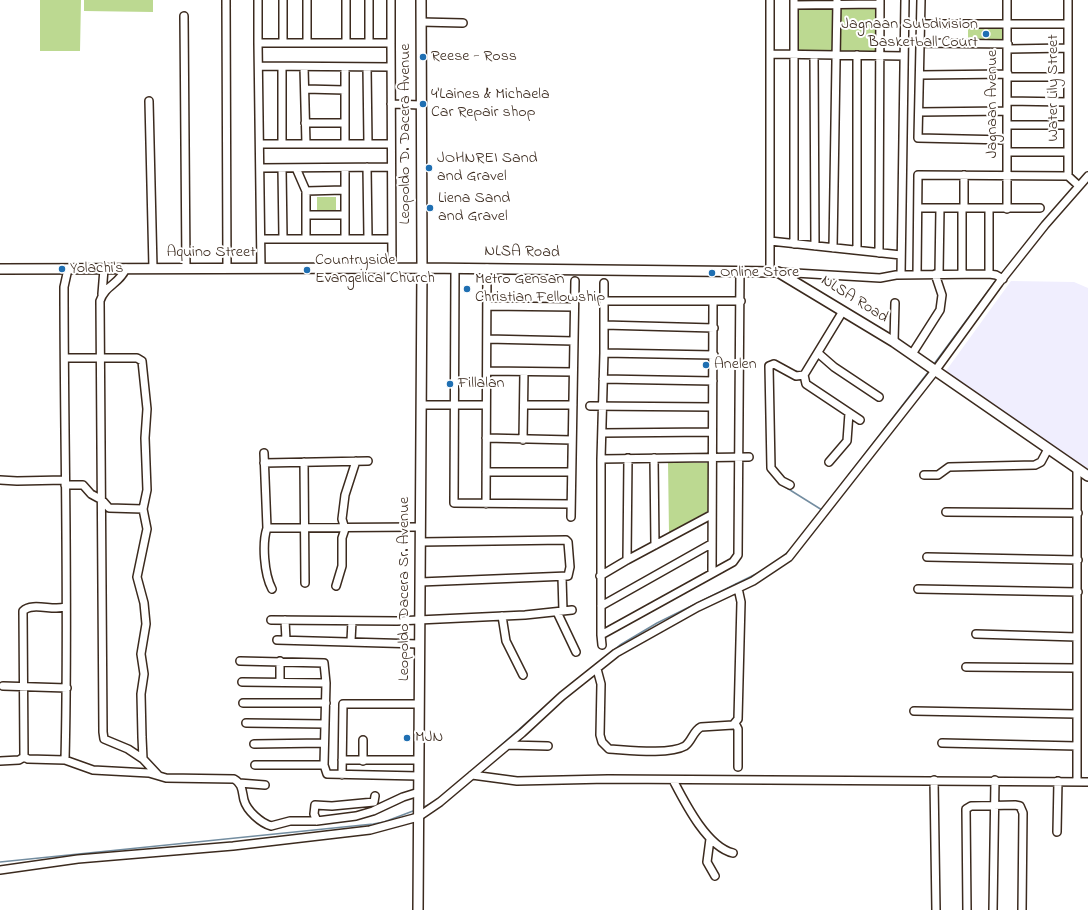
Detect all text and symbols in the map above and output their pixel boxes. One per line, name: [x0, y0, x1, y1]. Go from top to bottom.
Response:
place label: Jagnaan Subdivision Basketball Court: [841, 15, 978, 53]
marker: Jagnaan Subdivision Basketball Court: [981, 29, 991, 39]
street label: Water Lily Street: [1044, 34, 1064, 142]
street label: Leopoldo D. Dacera Avenue: [396, 43, 416, 225]
place label: Reese - Ross: [431, 47, 517, 67]
street label: Jagnaan Avenue: [983, 50, 1003, 158]
marker: Reese - Ross: [418, 52, 428, 62]
place label: 4'Laines & Michaela Car Repair shop: [431, 85, 550, 123]
marker: 4'Laines & Michaela Car Repair shop: [418, 99, 428, 109]
place label: JOHNREI Sand and Gravel: [437, 149, 538, 187]
marker: JOHNREI Sand and Gravel: [424, 163, 434, 173]
place label: Liena Sand and Gravel: [438, 189, 510, 227]
marker: Liena Sand and Gravel: [425, 203, 435, 213]
street label: Aquino Street: [166, 243, 256, 263]
street label: NLSA Road: [484, 243, 560, 263]
place label: Countryside Evangelical Church: [315, 251, 435, 289]
place label: Yolachi's: [70, 259, 123, 279]
place label: Online Store: [720, 263, 799, 283]
marker: Yolachi's: [57, 264, 67, 274]
marker: Countryside Evangelical Church: [302, 265, 312, 275]
marker: Online Store: [707, 268, 717, 278]
place label: Metro Gensan Christian Fellowship: [475, 270, 605, 308]
street label: NLSA Road: [817, 272, 891, 328]
marker: Metro Gensan Christian Fellowship: [462, 284, 472, 294]
place label: Anelen: [714, 355, 757, 375]
marker: Anelen: [701, 360, 711, 370]
place label: Fillalan: [458, 374, 504, 394]
marker: Fillalan: [445, 379, 455, 389]
street label: Leopoldo Dacera Sr. Avenue: [395, 497, 415, 681]
place label: MJN: [415, 728, 443, 748]
marker: MJN: [402, 733, 412, 743]

